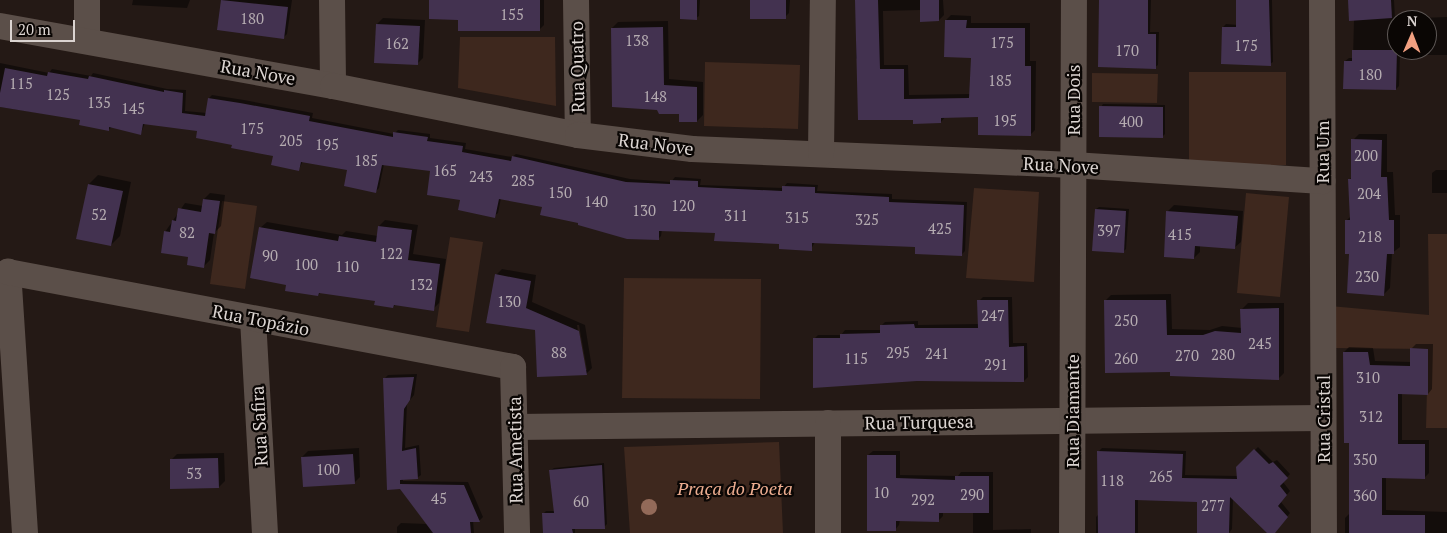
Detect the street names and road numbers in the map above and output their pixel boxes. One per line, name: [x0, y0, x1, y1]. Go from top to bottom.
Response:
street label: Rua Quatro: [565, 21, 589, 113]
street label: Rua Nove: [219, 55, 297, 89]
street label: Rua Dois: [1062, 64, 1084, 136]
street label: Rua Um: [1311, 121, 1333, 183]
street label: Rua Nove: [617, 129, 695, 159]
street label: Rua Nove: [1023, 152, 1099, 178]
street label: Rua Topázio: [211, 300, 311, 340]
street label: Rua Diamante: [1061, 354, 1083, 468]
street label: Rua Cristal: [1312, 375, 1334, 463]
street label: Rua Safira: [246, 385, 272, 467]
street label: Rua Ametista: [503, 396, 527, 504]
street label: Rua Turquesa: [864, 410, 974, 434]

